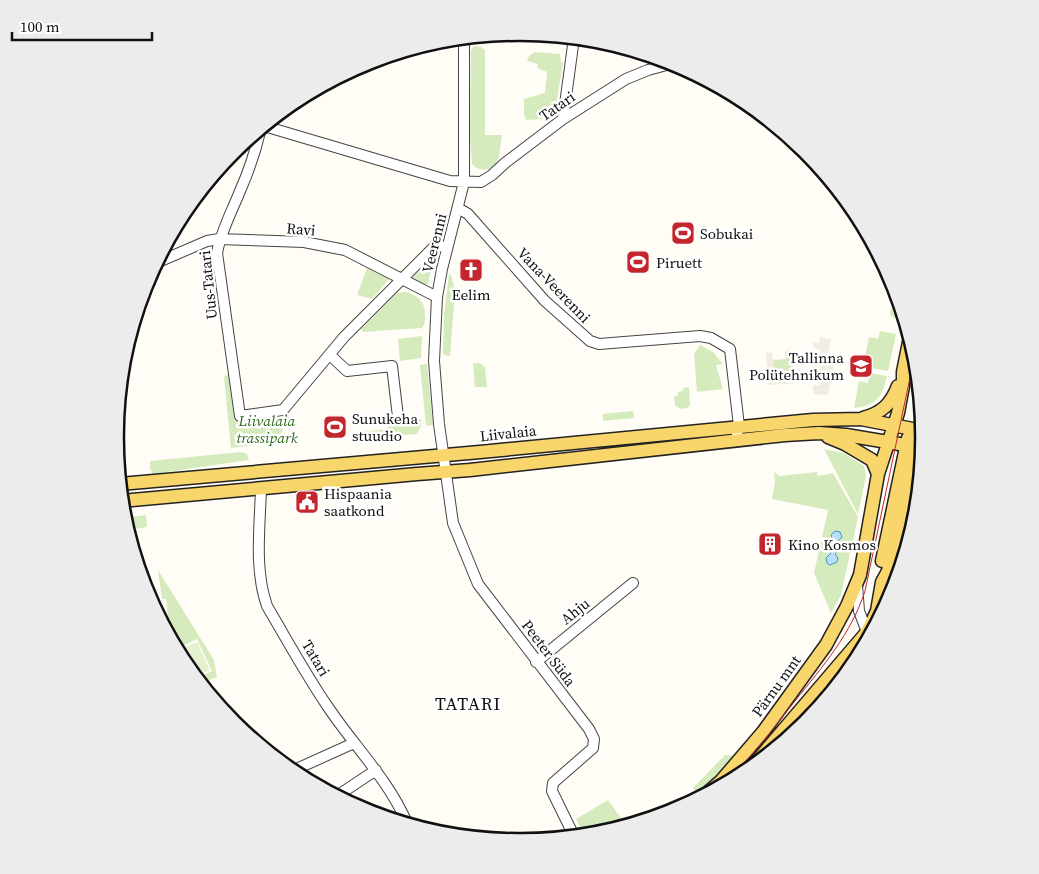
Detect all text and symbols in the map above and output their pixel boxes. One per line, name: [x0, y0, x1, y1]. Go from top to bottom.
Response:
scale bar: [12, 10, 152, 42]
text: 100 m: [20, 16, 60, 37]
street label: Tatari: [535, 86, 579, 126]
street label: Veerenni: [416, 211, 452, 275]
street label: Ravi: [286, 217, 316, 241]
sports icon: Sobukai: [670, 220, 696, 246]
place label: Sobukai: [700, 223, 753, 244]
street label: Vana-Veerenni: [513, 243, 595, 327]
sports icon: Piruett: [625, 249, 651, 275]
street label: Uus-Tatari: [194, 250, 222, 320]
place label: Piruett: [656, 252, 702, 273]
church icon: Eelim: [458, 257, 484, 283]
place label: Eelim: [451, 284, 491, 305]
place label: Tallinna Polütehnikum: [749, 347, 844, 385]
school or university icon: Tallinna Polütehnikum: [848, 353, 874, 379]
place label: Sunukeha stuudio: [352, 408, 418, 446]
park label: Liivalaia trassipark: [236, 410, 299, 448]
sports icon: Sunukeha stuudio: [322, 414, 348, 440]
street label: Liivalaia: [479, 420, 538, 446]
place label: Hispaania saatkond: [324, 483, 392, 521]
public building icon: Hispaania saatkond: [294, 489, 320, 515]
building icon: Kino Kosmos: [757, 531, 783, 557]
place label: Kino Kosmos: [788, 534, 876, 555]
street label: Ahju: [556, 593, 594, 629]
street label: Peeter Süda: [517, 615, 581, 691]
street label: Tatari: [297, 636, 335, 680]
street label: Pärnu mnt: [747, 651, 806, 721]
district label: TATARI: [435, 691, 501, 716]

